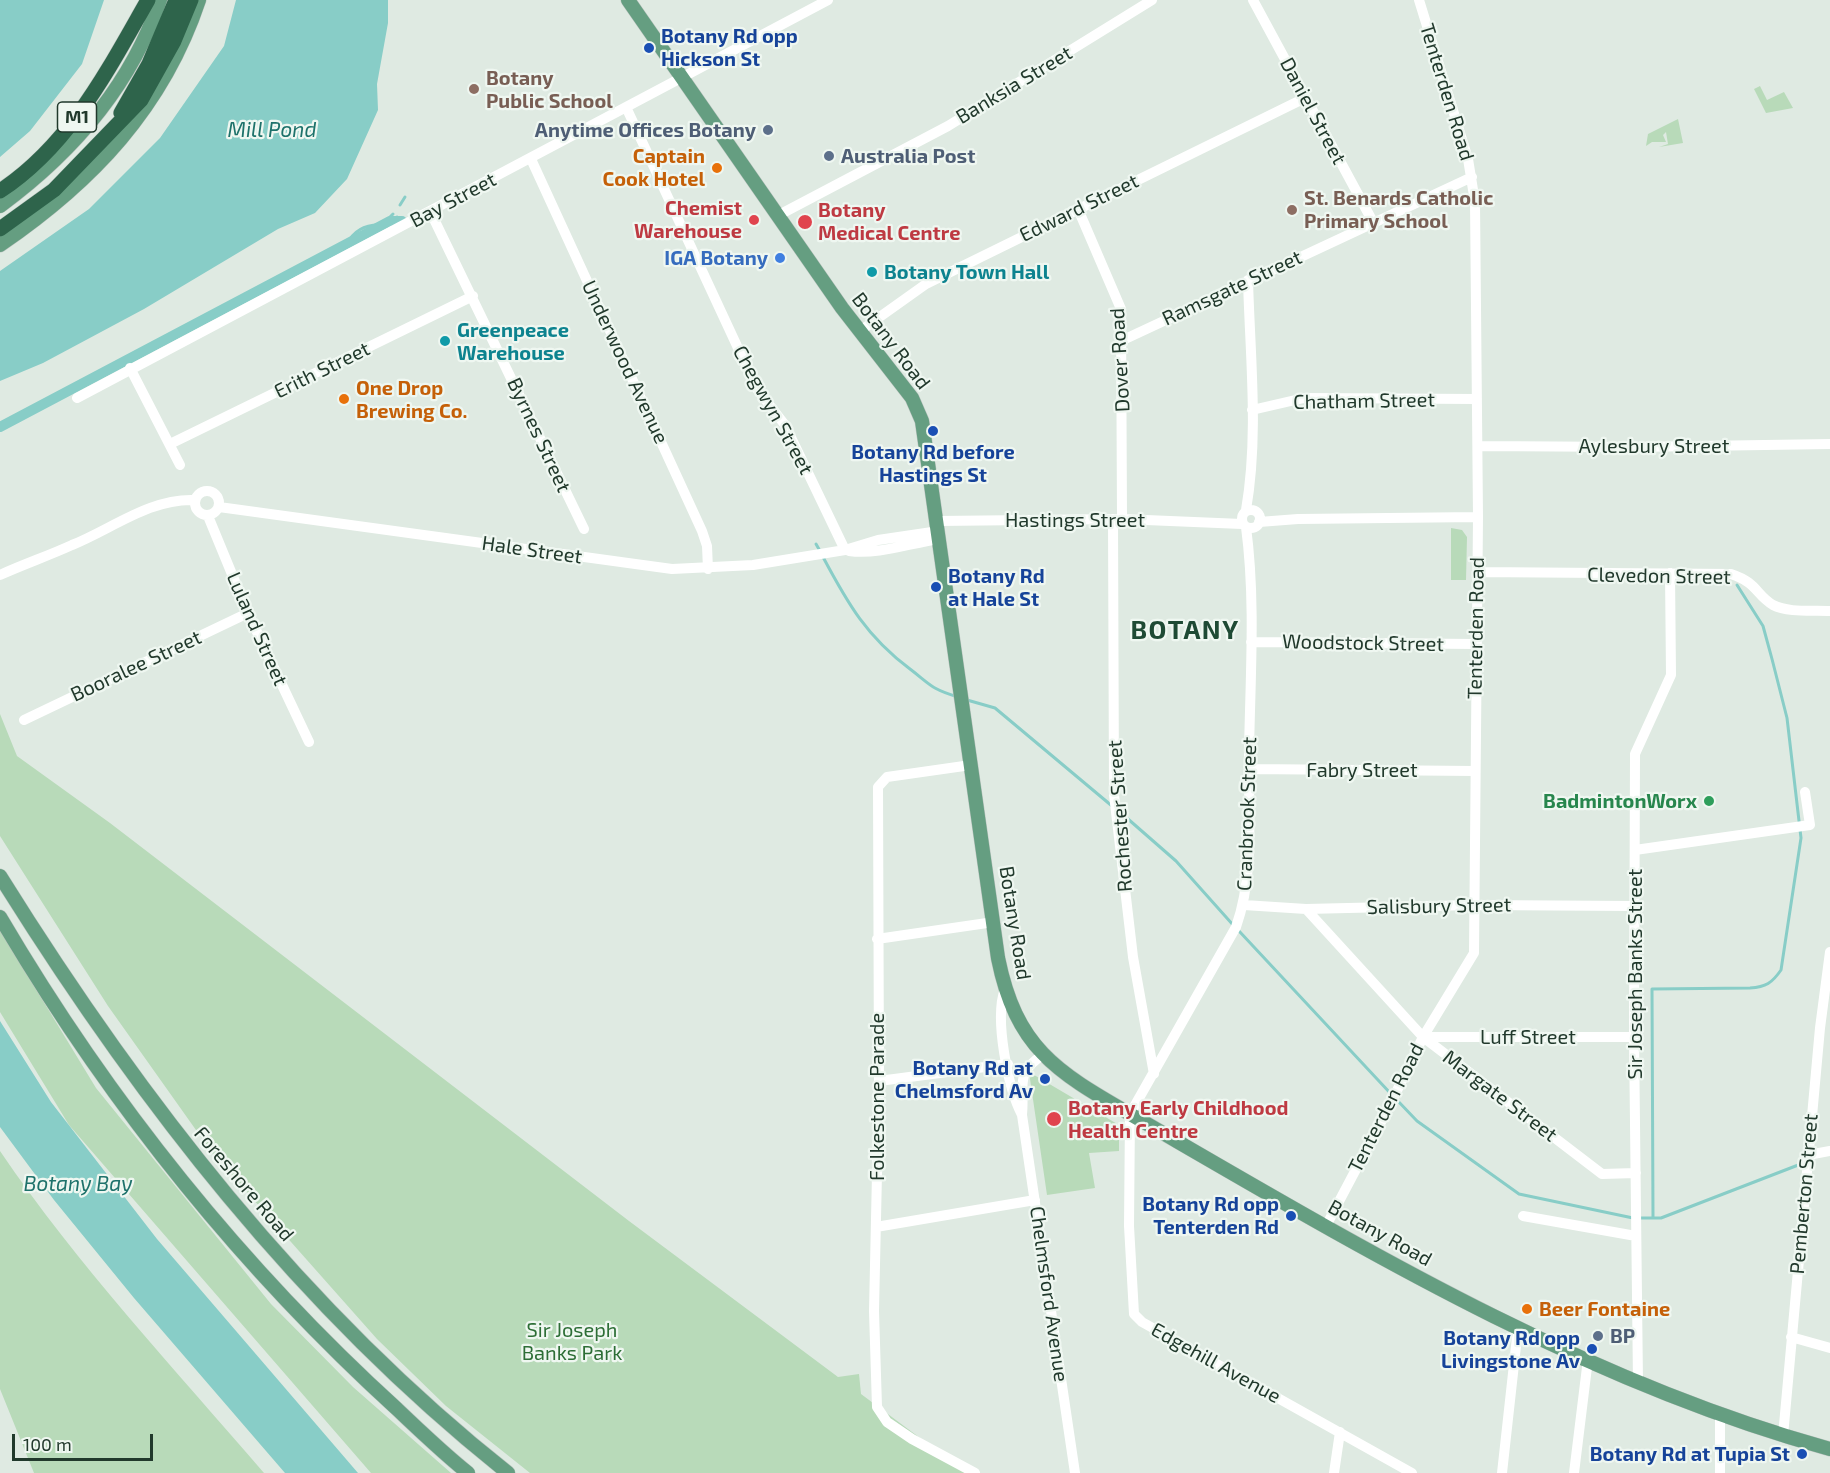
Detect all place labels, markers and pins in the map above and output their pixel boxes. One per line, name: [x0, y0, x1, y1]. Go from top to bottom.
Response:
place label: Botany Rd opp Hickson St: [661, 24, 798, 71]
marker: Botany Rd opp Hickson St: [642, 41, 656, 55]
place label: Botany Public School: [486, 66, 613, 113]
marker: Botany Public School: [467, 82, 481, 96]
place label: Anytime Offices Botany: [535, 118, 756, 142]
marker: Anytime Offices Botany: [761, 123, 775, 137]
place label: Captain Cook Hotel: [603, 144, 705, 191]
place label: Australia Post: [841, 144, 975, 168]
marker: Australia Post: [822, 149, 836, 163]
marker: Captain Cook Hotel: [710, 161, 724, 175]
place label: St. Benards Catholic Primary School: [1304, 186, 1493, 233]
place label: Chemist Warehouse: [634, 196, 742, 243]
place label: Botany Medical Centre: [818, 198, 960, 245]
marker: St. Benards Catholic Primary School: [1285, 203, 1299, 217]
marker: Chemist Warehouse: [747, 213, 761, 227]
marker: Botany Medical Centre: [796, 213, 814, 231]
place label: IGA Botany: [664, 246, 768, 270]
marker: IGA Botany: [773, 251, 787, 265]
place label: Botany Town Hall: [884, 260, 1049, 284]
marker: Botany Town Hall: [865, 265, 879, 279]
place label: Greenpeace Warehouse: [457, 318, 569, 365]
marker: Greenpeace Warehouse: [438, 334, 452, 348]
place label: One Drop Brewing Co.: [356, 376, 467, 423]
marker: One Drop Brewing Co.: [337, 392, 351, 406]
marker: Botany Rd before Hastings St: [926, 424, 940, 438]
place label: Botany Rd before Hastings St: [851, 440, 1015, 487]
place label: Botany Rd at Hale St: [948, 564, 1045, 611]
marker: Botany Rd at Hale St: [929, 580, 943, 594]
place label: BadmintonWorx: [1543, 789, 1697, 813]
marker: BadmintonWorx: [1702, 794, 1716, 808]
place label: Botany Rd at Chelmsford Av: [895, 1056, 1033, 1103]
marker: Botany Rd at Chelmsford Av: [1038, 1072, 1052, 1086]
place label: Botany Early Childhood Health Centre: [1068, 1096, 1288, 1143]
marker: Botany Early Childhood Health Centre: [1045, 1110, 1063, 1128]
place label: Botany Rd opp Tenterden Rd: [1142, 1192, 1279, 1239]
marker: Botany Rd opp Tenterden Rd: [1284, 1209, 1298, 1223]
place label: Beer Fontaine: [1539, 1297, 1670, 1321]
marker: Beer Fontaine: [1520, 1302, 1534, 1316]
place label: BP: [1610, 1324, 1635, 1348]
place label: Botany Rd opp Livingstone Av: [1441, 1326, 1580, 1373]
marker: BP: [1591, 1329, 1605, 1343]
marker: Botany Rd opp Livingstone Av: [1585, 1342, 1599, 1356]
place label: Botany Rd at Tupia St: [1590, 1442, 1790, 1466]
marker: Botany Rd at Tupia St: [1795, 1447, 1809, 1461]

